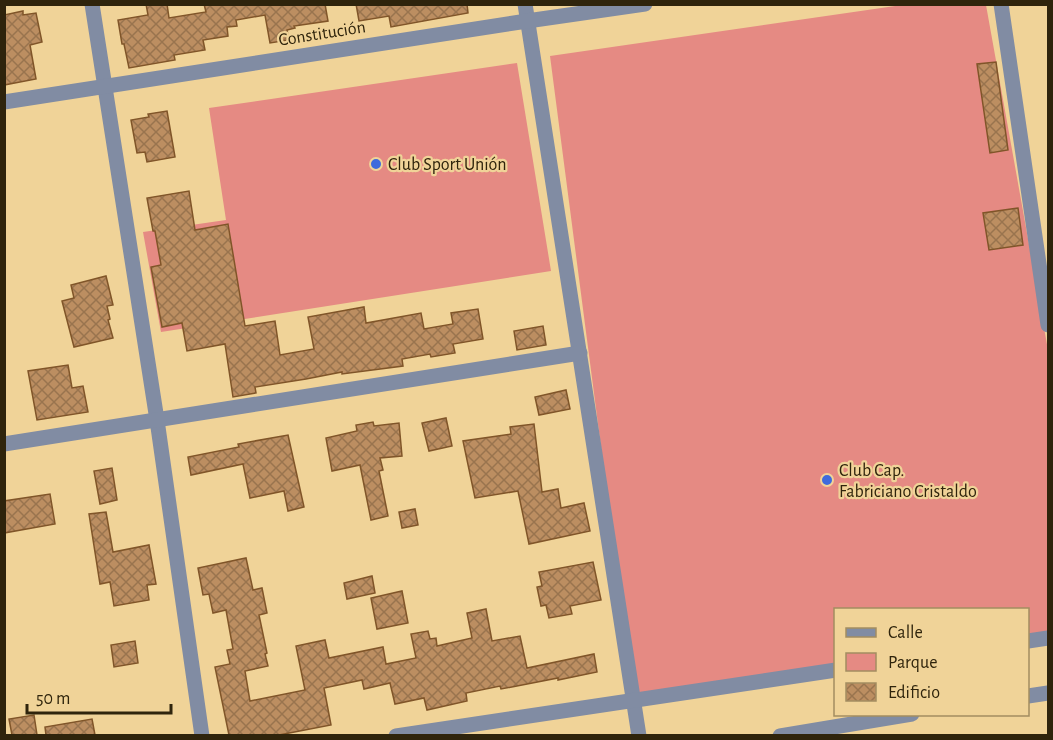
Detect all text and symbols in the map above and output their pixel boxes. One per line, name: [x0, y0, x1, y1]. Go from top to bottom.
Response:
street label: Constitución: [277, 18, 367, 50]
place label: Club Sport Unión: [388, 156, 507, 174]
marker: Club Sport Unión: [369, 157, 383, 171]
place label: Club Cap. Fabriciano Cristaldo: [839, 462, 977, 501]
marker: Club Cap. Fabriciano Cristaldo: [820, 473, 834, 487]
legend: [834, 608, 1029, 716]
text: Calle: [888, 624, 923, 642]
text: Parque: [888, 654, 937, 672]
scale bar: [27, 677, 171, 715]
text: Edificio: [888, 684, 940, 702]
text: 50 m: [36, 690, 70, 708]

